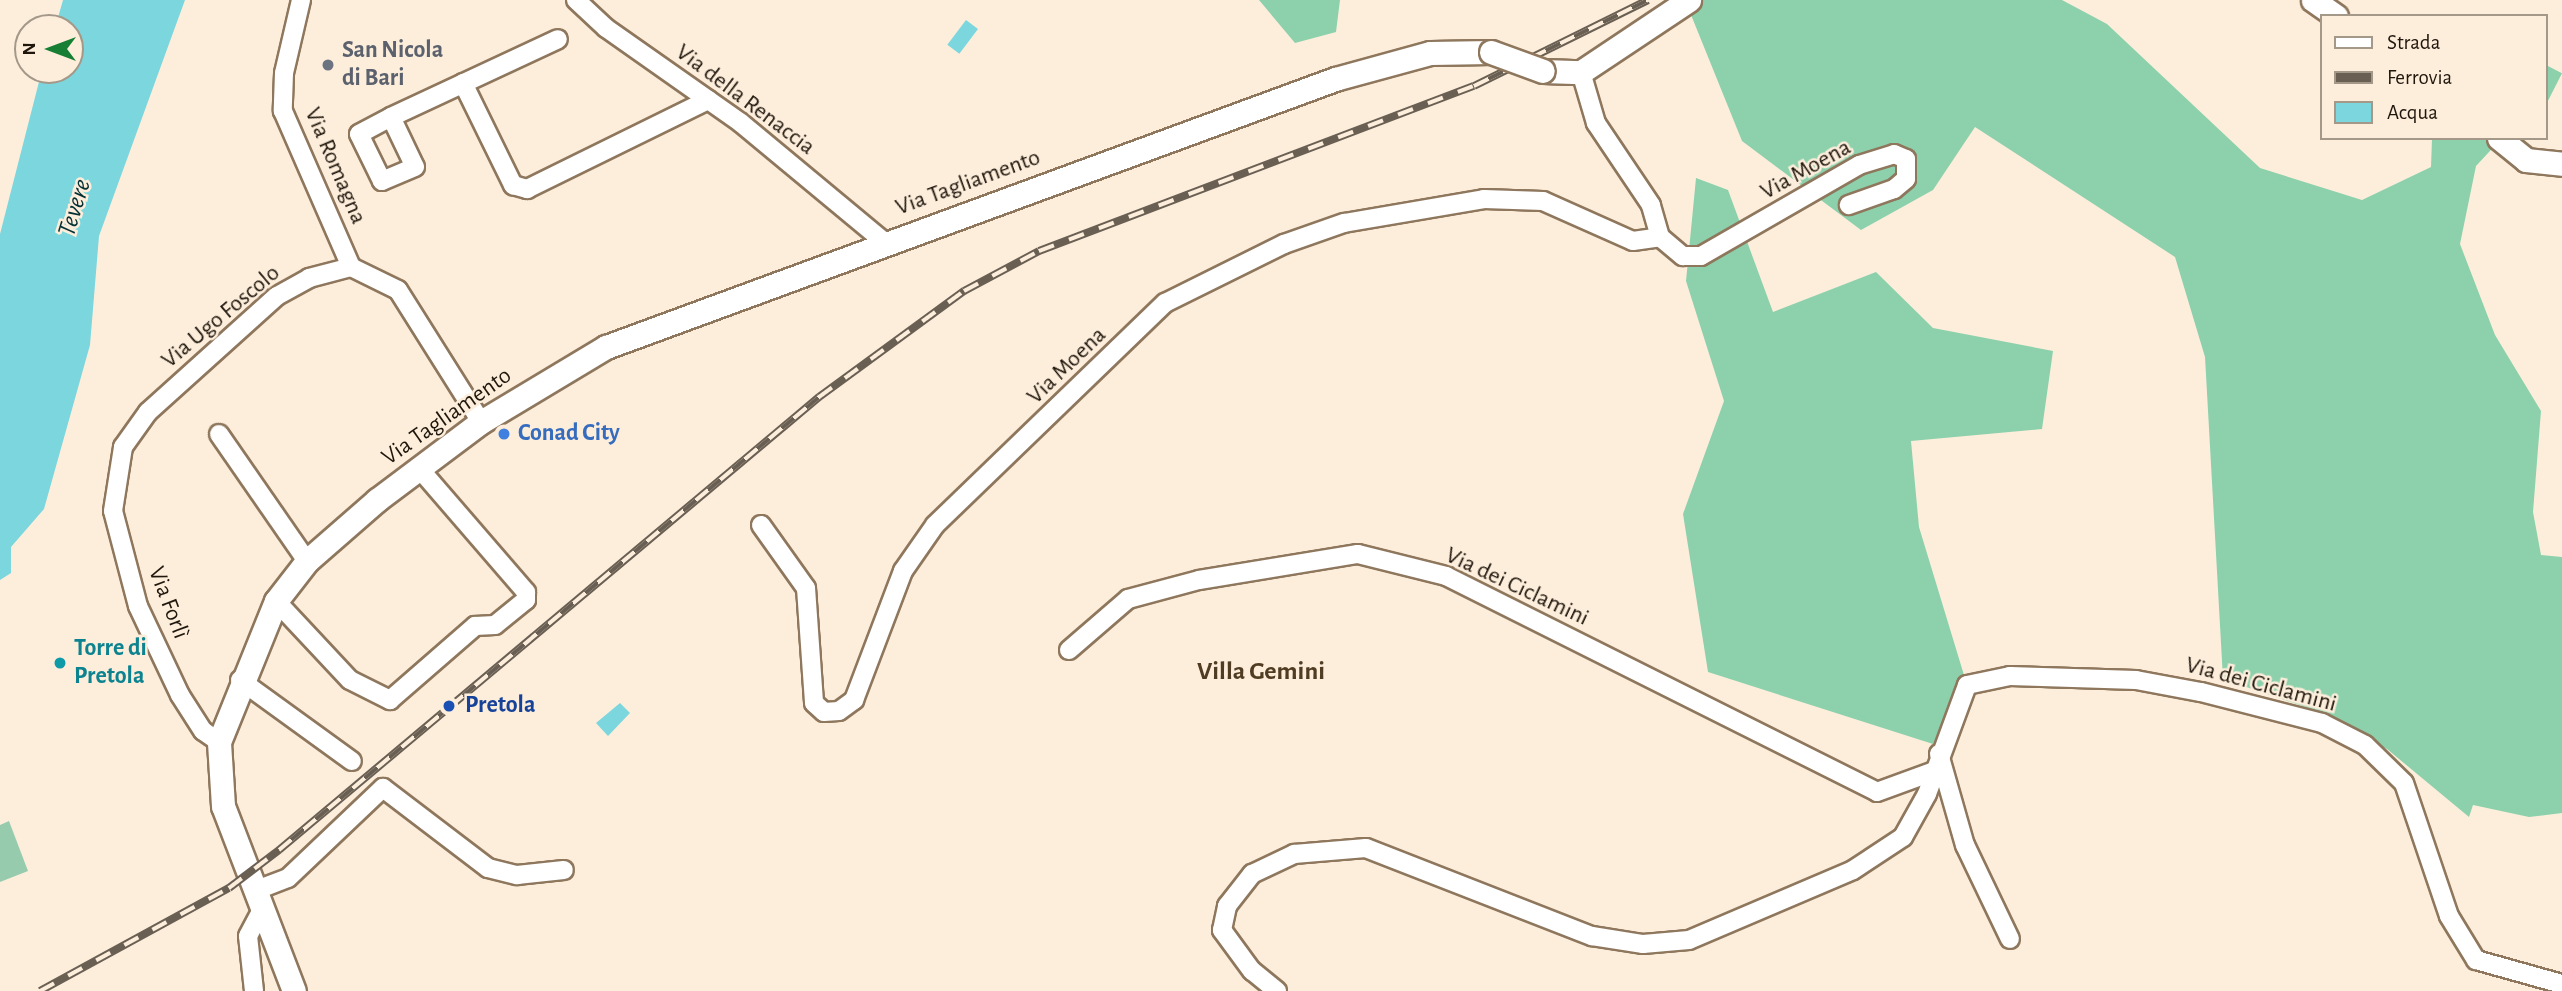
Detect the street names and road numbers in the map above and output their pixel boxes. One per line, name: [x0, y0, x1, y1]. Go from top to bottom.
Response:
street label: Via della Renaccia: [670, 38, 820, 162]
street label: Via Romagna: [298, 103, 372, 229]
street label: Via Moena: [1756, 133, 1856, 207]
street label: Via Tagliamento: [892, 144, 1044, 222]
street label: Via Ugo Foscolo: [156, 259, 286, 375]
street label: Via Moena: [1021, 321, 1113, 411]
street label: Via Tagliamento: [377, 362, 517, 472]
street label: Via dei Ciclamini: [1441, 541, 1593, 633]
street label: Via Forlì: [141, 563, 195, 643]
street label: Via dei Ciclamini: [2182, 651, 2340, 719]

